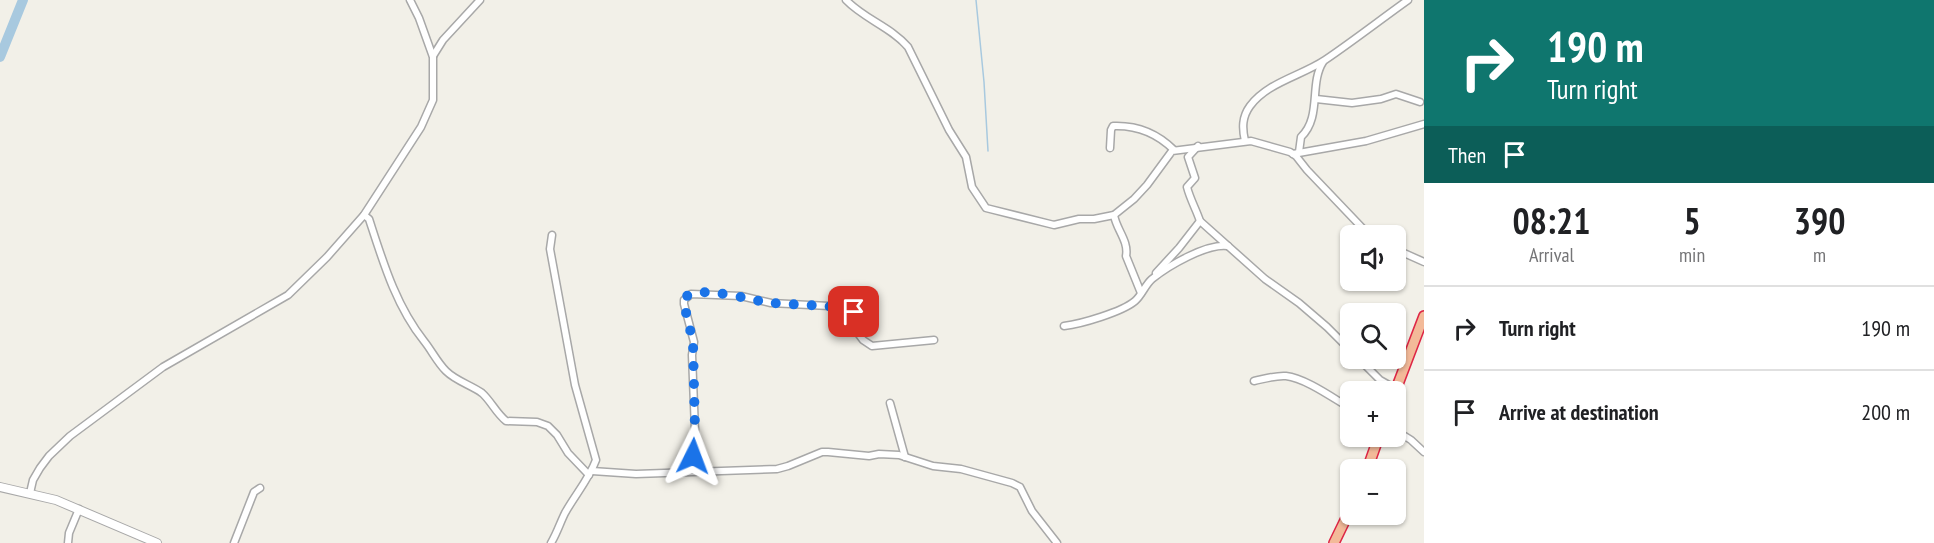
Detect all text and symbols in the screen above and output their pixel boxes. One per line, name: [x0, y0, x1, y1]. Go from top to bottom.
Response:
text: 190 m: [1547, 19, 1644, 74]
icon: right: [1448, 24, 1526, 102]
text: Turn right: [1547, 72, 1638, 106]
icon: arrive: [1498, 138, 1531, 171]
text: Then: [1448, 141, 1486, 169]
text: 08:21: [1513, 197, 1590, 244]
text: 5: [1683, 197, 1701, 244]
text: 390: [1794, 197, 1845, 244]
map controls: [1340, 225, 1406, 525]
button: sound: [1340, 225, 1406, 291]
text: Arrival: [1529, 242, 1574, 268]
text: min: [1679, 242, 1705, 268]
text: m: [1813, 242, 1826, 268]
pin: [828, 286, 879, 337]
icon: arrive: [837, 295, 870, 328]
button: search: [1340, 303, 1406, 369]
icon: right: [1448, 312, 1481, 345]
text: Turn right: [1499, 314, 1576, 342]
text: 190 m: [1861, 314, 1910, 342]
button: +: [1340, 381, 1406, 447]
icon: arrive: [1448, 396, 1481, 429]
text: Arrive at destination: [1499, 398, 1659, 426]
text: 200 m: [1861, 398, 1910, 426]
position arrow: [661, 424, 725, 488]
button: −: [1340, 459, 1406, 525]

